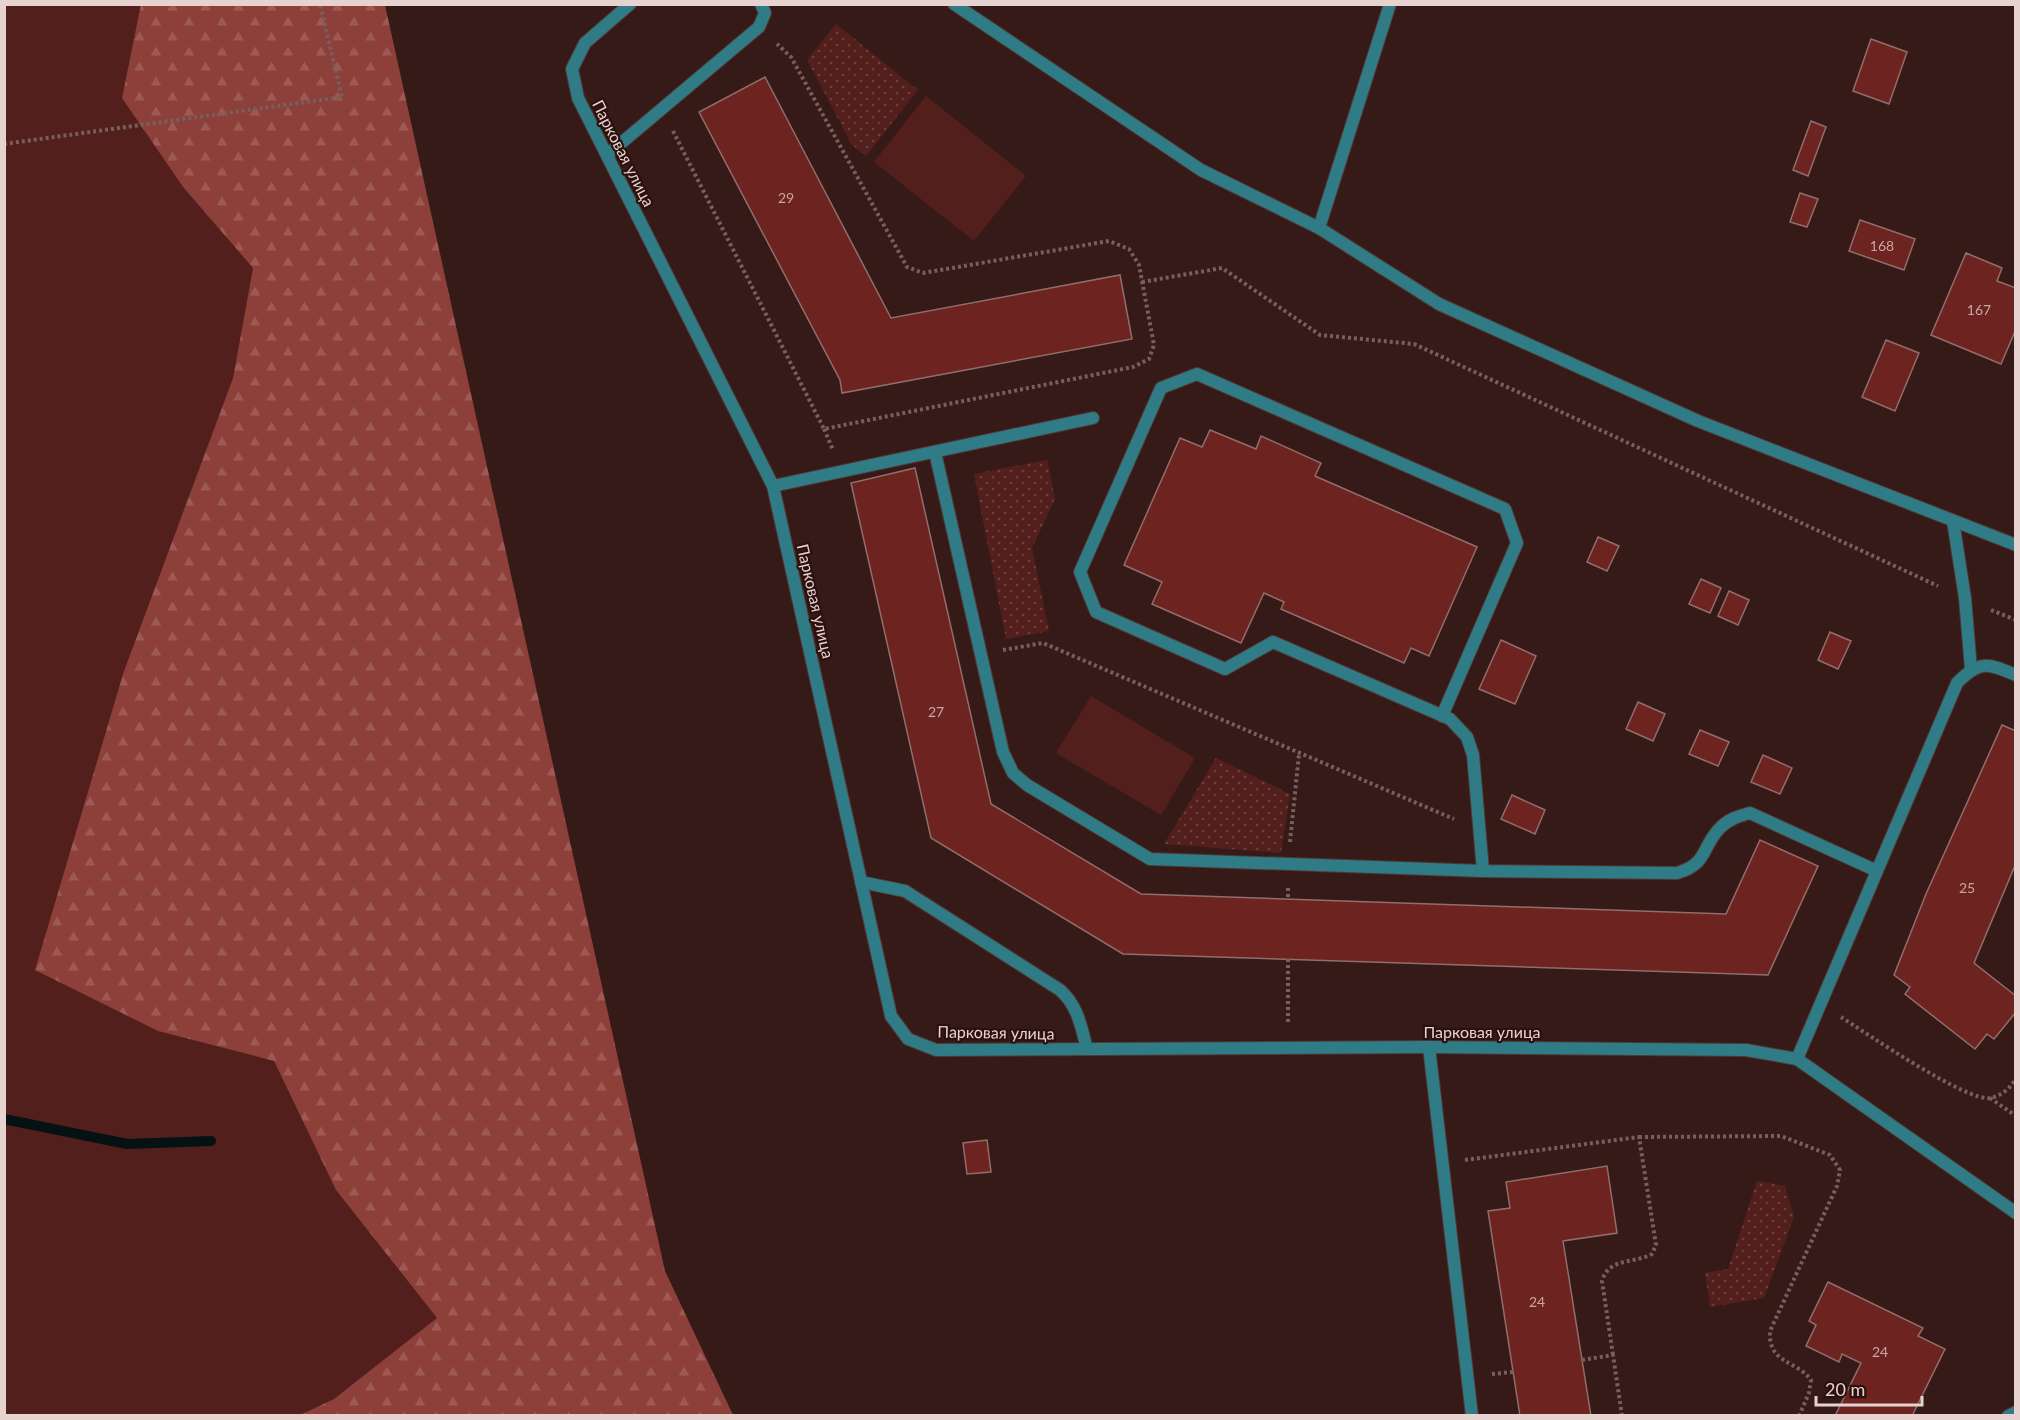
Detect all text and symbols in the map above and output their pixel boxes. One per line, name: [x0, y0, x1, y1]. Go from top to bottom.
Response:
street label: Парковая улица: [589, 97, 659, 209]
house number: 29: [778, 189, 794, 206]
house number: 168: [1870, 237, 1894, 254]
house number: 167: [1967, 301, 1991, 318]
street label: Парковая улица: [794, 542, 838, 660]
house number: 27: [928, 703, 944, 720]
house number: 25: [1959, 879, 1975, 896]
street label: Парковая улица: [937, 1021, 1055, 1043]
street label: Парковая улица: [1423, 1022, 1541, 1041]
house number: 24: [1529, 1293, 1545, 1310]
house number: 24: [1872, 1343, 1888, 1360]
scale bar: [1816, 1369, 1922, 1407]
text: 20 m: [1825, 1378, 1865, 1400]

